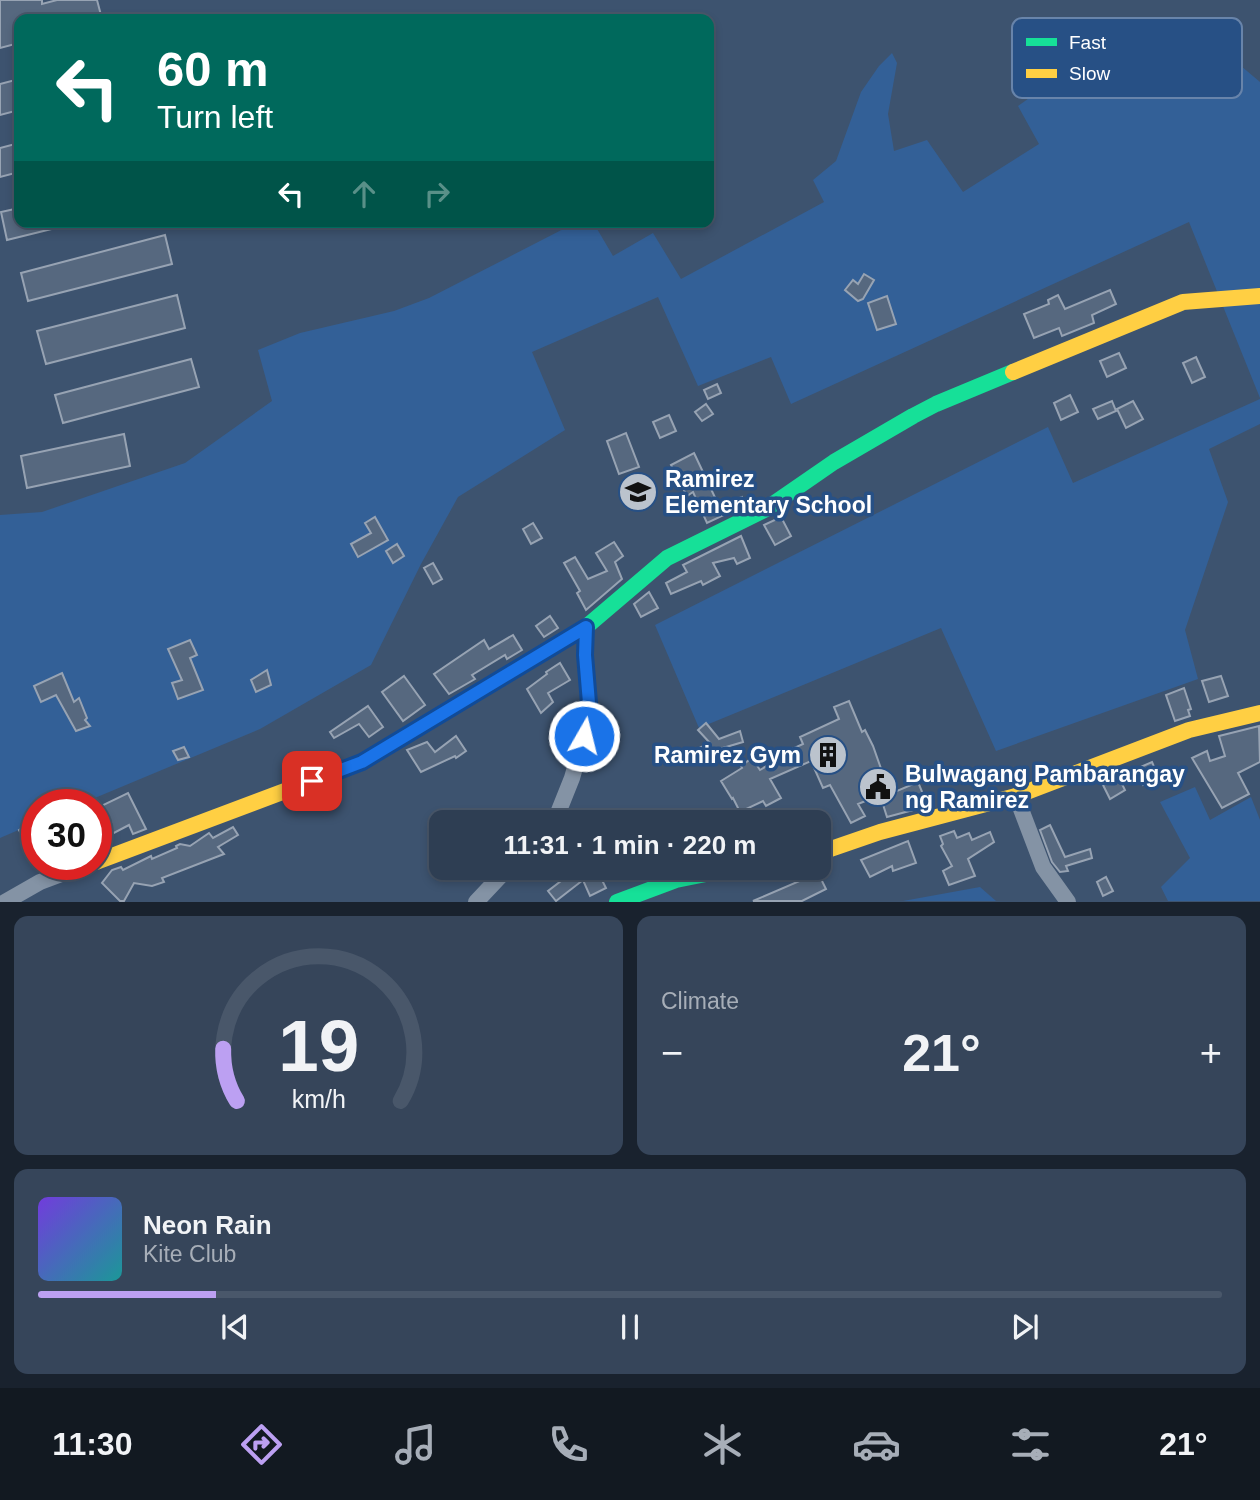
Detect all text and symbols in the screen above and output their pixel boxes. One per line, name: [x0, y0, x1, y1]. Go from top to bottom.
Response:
legend: [1012, 18, 1242, 98]
text: Fast: [1069, 32, 1107, 53]
icon: left: [42, 42, 133, 133]
text: 60 m: [157, 42, 269, 96]
text: Slow: [1069, 63, 1110, 84]
text: Turn left: [157, 99, 273, 135]
icon: left: [272, 175, 310, 213]
icon: ahead: [345, 175, 383, 213]
icon: right: [418, 175, 456, 213]
place label: Ramirez Elementary School: [665, 466, 872, 518]
school or university icon: Ramirez Elementary School: [617, 471, 659, 513]
position arrow: [547, 699, 621, 773]
building icon: Ramirez Gym: [807, 734, 849, 776]
place label: Ramirez Gym: [654, 742, 801, 768]
pin: [282, 751, 342, 811]
place label: Bulwagang Pambarangay ng Ramirez: [905, 761, 1185, 813]
icon: arrive: [293, 762, 331, 800]
public building icon: Bulwagang Pambarangay ng Ramirez: [857, 766, 899, 808]
speed limit sign: 30: [21, 789, 112, 880]
text: 11:31 · 1 min · 220 m: [504, 830, 756, 860]
text: Climate: [661, 988, 739, 1014]
text: 19: [278, 1006, 359, 1087]
text: 21°: [902, 1024, 981, 1082]
text: −: [661, 1032, 683, 1074]
text: +: [1200, 1032, 1222, 1074]
text: km/h: [291, 1085, 346, 1113]
text: Neon Rain: [143, 1210, 272, 1240]
text: Kite Club: [143, 1241, 236, 1267]
icon: previous: [216, 1308, 254, 1346]
icon: pause: [611, 1308, 649, 1346]
icon: next: [1006, 1308, 1044, 1346]
icon: directions: [237, 1420, 286, 1469]
icon: music: [391, 1420, 440, 1469]
icon: phone: [544, 1420, 593, 1469]
icon: climate: [698, 1420, 747, 1469]
icon: car: [852, 1420, 901, 1469]
icon: filters: [1006, 1420, 1055, 1469]
text: 11:30: [52, 1426, 132, 1462]
text: 21°: [1159, 1426, 1208, 1462]

